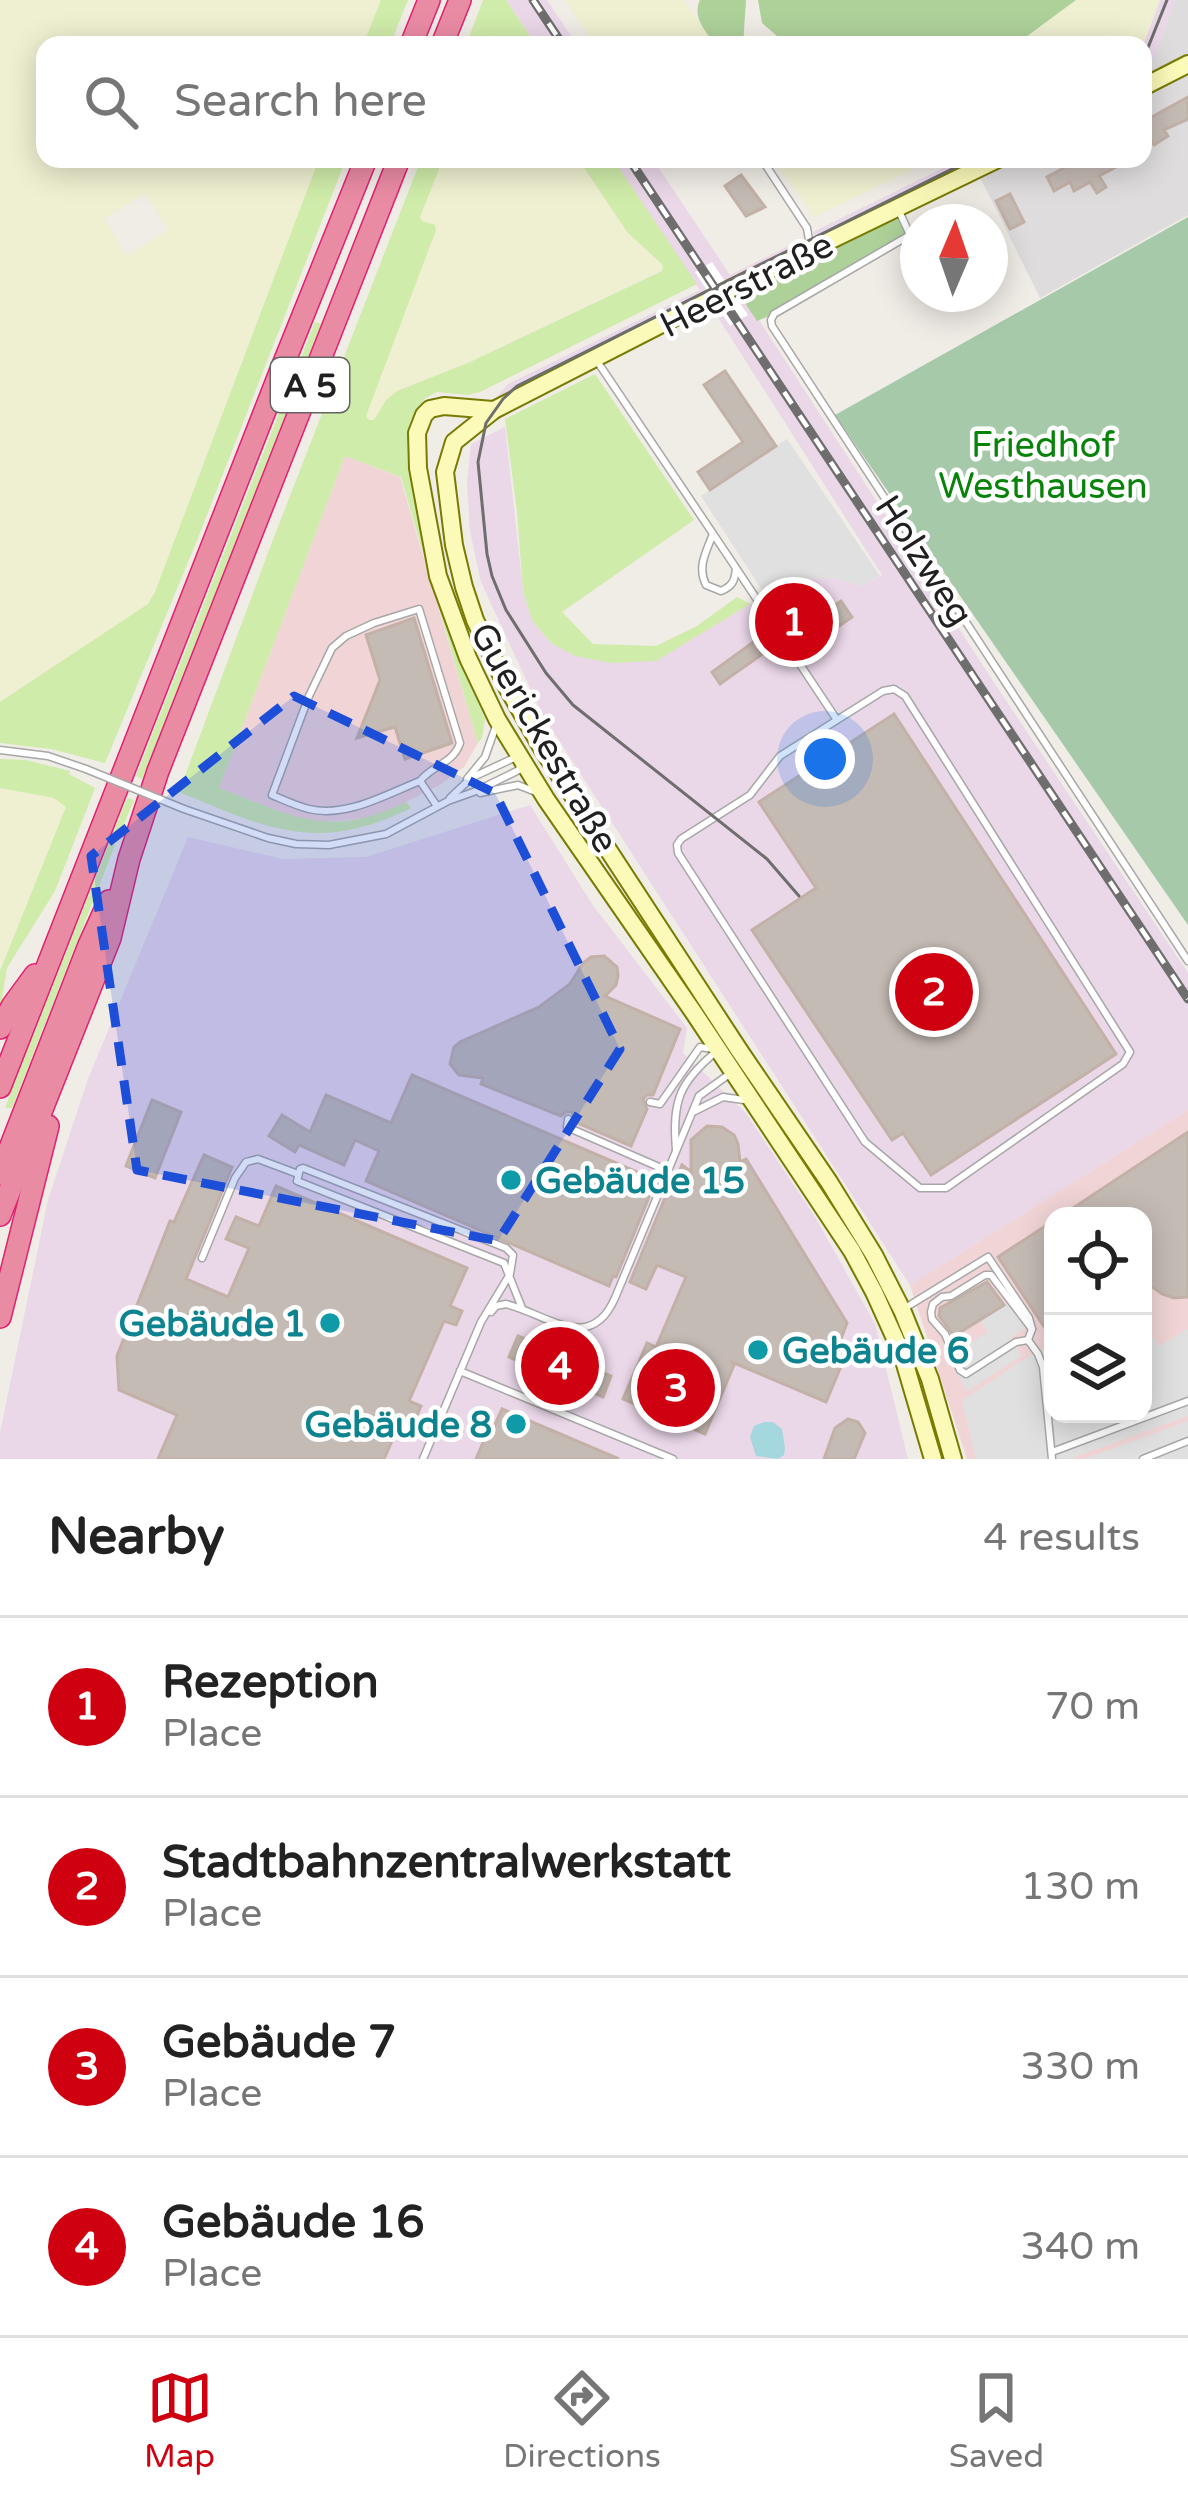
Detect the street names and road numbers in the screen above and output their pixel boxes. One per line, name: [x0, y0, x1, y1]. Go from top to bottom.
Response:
street label: Heerstraße: [653, 223, 840, 347]
road number: A 5: [271, 358, 349, 412]
street label: Holzweg: [866, 488, 982, 634]
street label: Guerickestraße: [460, 615, 627, 860]

